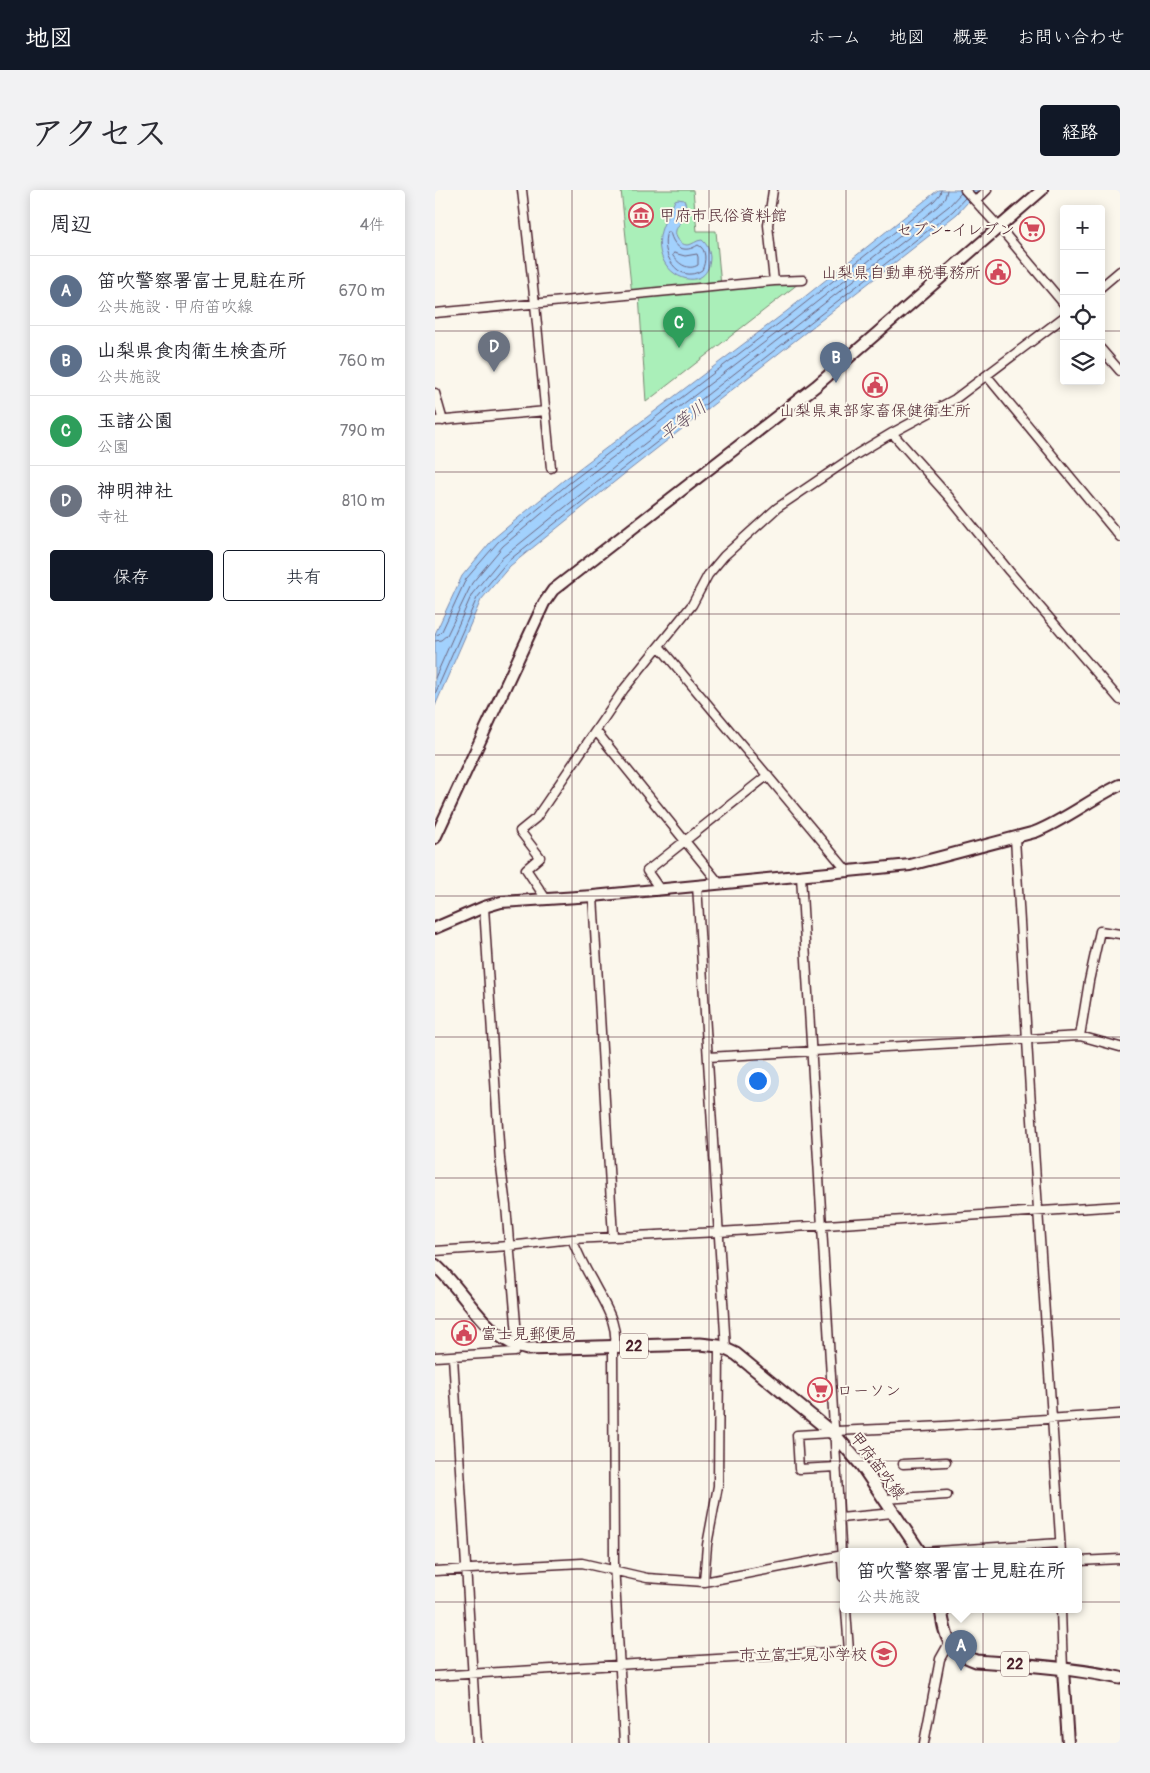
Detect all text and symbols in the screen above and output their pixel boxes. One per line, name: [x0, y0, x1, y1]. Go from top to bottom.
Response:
text: 地図: [25, 24, 73, 53]
text: ホーム: [808, 26, 861, 49]
text: 地図: [889, 26, 925, 49]
text: 概要: [953, 26, 989, 49]
text: お問い合わせ: [1017, 26, 1125, 49]
button: 経路: [1040, 105, 1120, 156]
text: アクセス: [30, 112, 168, 156]
museum icon: 甲府市民俗資料館: [628, 202, 654, 228]
map controls: [1060, 205, 1105, 385]
button: +: [1060, 205, 1105, 250]
place label: 甲府市民俗資料館: [659, 206, 787, 226]
text: 周辺: [50, 211, 92, 238]
text: 4件: [360, 215, 385, 235]
supermarket icon: セブン-イレブン: [1019, 216, 1045, 242]
place label: セブン-イレブン: [896, 220, 1015, 240]
button: −: [1060, 250, 1105, 295]
public building icon: 山梨県自動車税事務所: [985, 259, 1011, 285]
place label: 山梨県自動車税事務所: [821, 263, 981, 283]
text: 笛吹警察署富士見駐在所: [97, 269, 306, 293]
text: A: [61, 281, 71, 301]
text: 670 m: [339, 281, 385, 301]
button: locate: [1060, 295, 1105, 340]
text: 公共施設 · 甲府笛吹線: [97, 297, 253, 317]
pin: C: [663, 307, 695, 348]
pin: D: [478, 331, 510, 372]
text: 山梨県食肉衛生検査所: [97, 339, 287, 363]
button: layers: [1060, 340, 1105, 385]
pin: B: [820, 342, 852, 383]
text: B: [61, 351, 71, 371]
text: 760 m: [339, 351, 385, 371]
text: 公共施設: [97, 367, 161, 387]
public building icon: 山梨県東部家畜保健衛生所: [862, 372, 888, 398]
water label: 平等川: [655, 396, 712, 447]
place label: 山梨県東部家畜保健衛生所: [779, 401, 971, 421]
text: 玉諸公園: [97, 409, 173, 433]
text: C: [61, 421, 71, 441]
text: 790 m: [340, 421, 385, 441]
text: 公園: [97, 437, 129, 457]
text: 神明神社: [97, 479, 173, 503]
text: D: [61, 491, 71, 511]
text: 810 m: [342, 491, 385, 511]
text: 寺社: [97, 507, 129, 527]
button: 保存: [50, 550, 213, 601]
button: 共有: [223, 550, 385, 601]
your location: [745, 1068, 771, 1094]
public building icon: 富士見郵便局: [451, 1320, 477, 1346]
place label: 富士見郵便局: [481, 1324, 577, 1344]
road number: 22: [620, 1334, 648, 1358]
supermarket icon: ローソン: [807, 1377, 833, 1403]
place label: ローソン: [837, 1381, 901, 1401]
street label: 甲府笛吹線: [845, 1428, 909, 1504]
popup: [840, 1548, 1082, 1613]
text: 笛吹警察署富士見駐在所: [856, 1559, 1066, 1583]
text: 公共施設: [856, 1587, 921, 1607]
pin: A: [945, 1630, 977, 1671]
school or university icon: 市立富士見小学校: [871, 1641, 897, 1667]
place label: 市立富士見小学校: [739, 1645, 867, 1665]
road number: 22: [1001, 1652, 1029, 1676]

